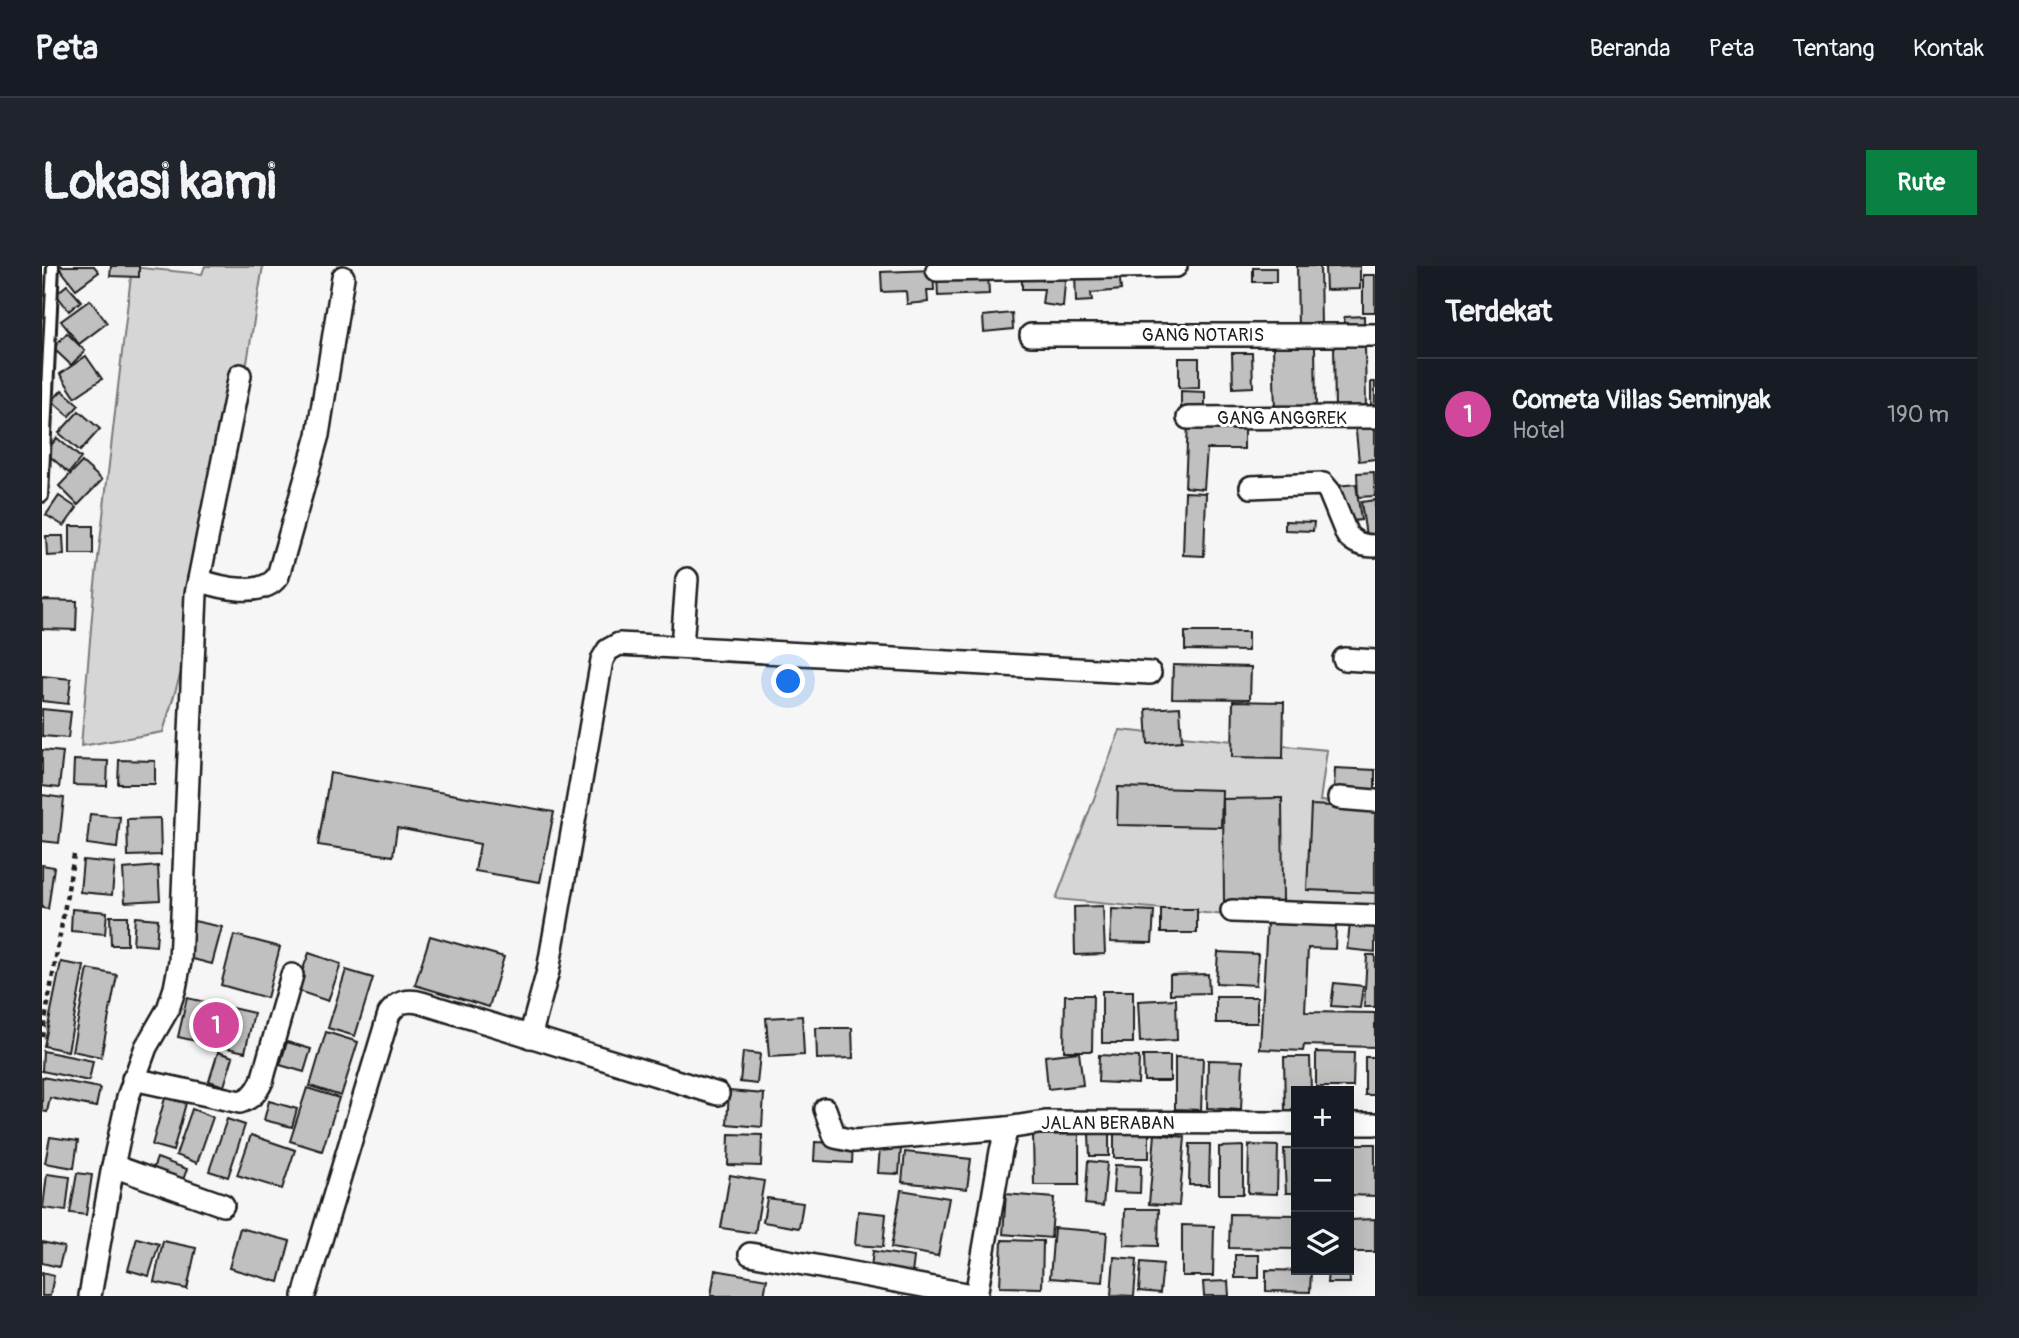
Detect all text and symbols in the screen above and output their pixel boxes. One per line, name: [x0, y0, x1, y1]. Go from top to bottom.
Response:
text: Peta: [35, 28, 98, 69]
text: Beranda: [1589, 34, 1670, 63]
text: Peta: [1708, 34, 1754, 63]
text: Tentang: [1792, 34, 1875, 63]
text: Kontak: [1913, 34, 1984, 63]
button: Rute: [1866, 150, 1977, 215]
text: Lokasi kami: [42, 152, 276, 213]
text: Terdekat: [1445, 293, 1552, 330]
street label: GANG NOTARIS: [1142, 324, 1264, 347]
text: Cometa Villas Seminyak: [1512, 384, 1771, 416]
text: 1: [1464, 400, 1473, 429]
text: 190 m: [1887, 400, 1949, 429]
street label: GANG ANGGREK: [1217, 407, 1347, 430]
text: Hotel: [1512, 416, 1565, 445]
your location: [771, 664, 805, 698]
pin: 1: [193, 999, 239, 1051]
map controls: [1291, 1086, 1354, 1275]
button: +: [1291, 1086, 1354, 1149]
street label: JALAN BERABAN: [1041, 1112, 1175, 1135]
button: −: [1291, 1149, 1354, 1212]
button: layers: [1291, 1212, 1354, 1275]

